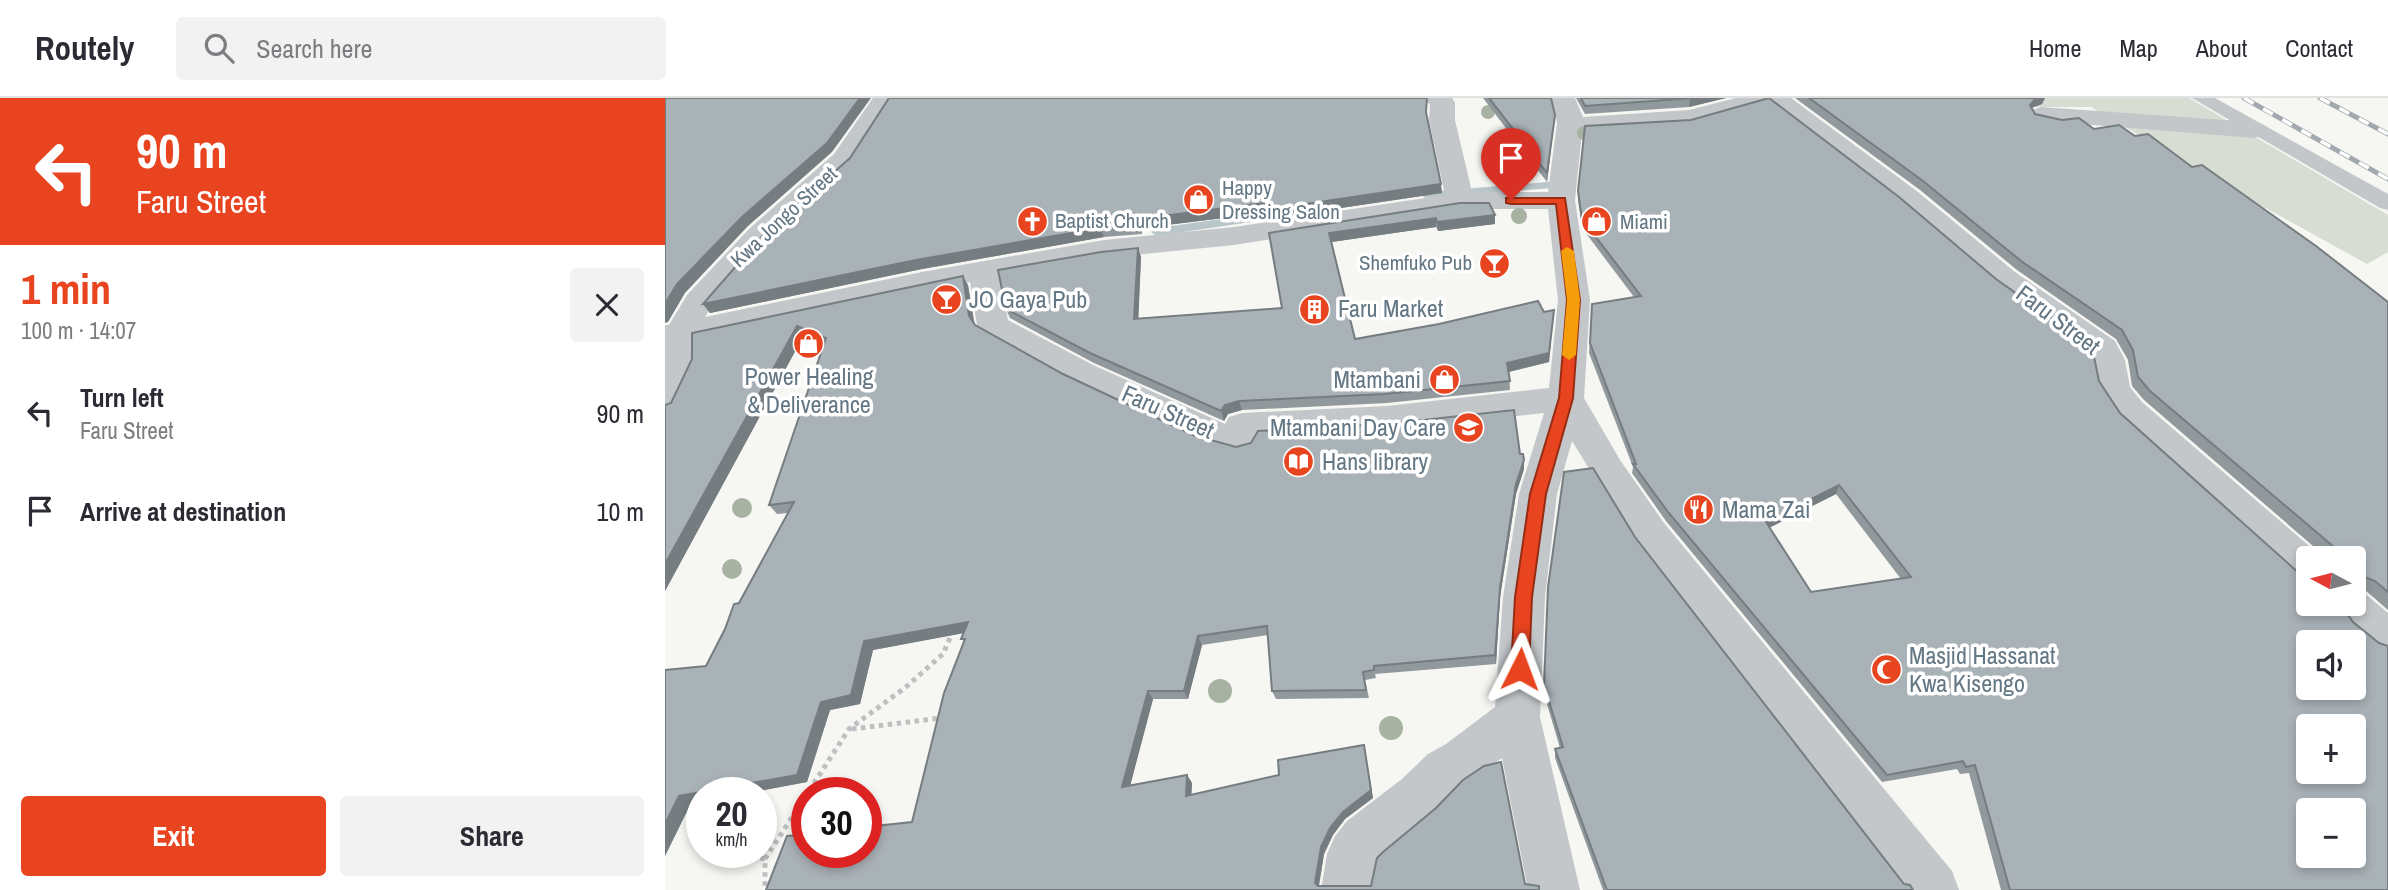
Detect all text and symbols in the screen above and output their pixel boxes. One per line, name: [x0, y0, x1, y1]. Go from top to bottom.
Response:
search box: [176, 17, 666, 80]
text: Routely: [35, 26, 134, 70]
icon: search: [200, 29, 238, 67]
text: Search here: [256, 31, 372, 66]
text: Home: [2029, 32, 2081, 64]
text: Map: [2119, 32, 2158, 64]
text: About: [2196, 32, 2247, 64]
text: Contact: [2285, 32, 2353, 64]
text: 90 m: [136, 117, 228, 183]
icon: left: [21, 126, 112, 217]
pin: [1481, 128, 1541, 200]
icon: arrive: [1492, 139, 1530, 177]
street label: Kwa Jongo Street: [724, 160, 843, 274]
place label: Happy Dressing Salon: [1222, 173, 1340, 226]
text: Faru Street: [136, 180, 266, 223]
shop icon: Happy Dressing Salon: [1182, 183, 1216, 217]
church icon: Baptist Church: [1015, 204, 1049, 238]
shop icon: Miami: [1580, 205, 1614, 239]
place label: Baptist Church: [1055, 206, 1169, 235]
place label: Miami: [1620, 207, 1668, 236]
bar icon: Shemfuko Pub: [1478, 246, 1512, 280]
place label: Shemfuko Pub: [1359, 248, 1472, 277]
text: 1 min: [21, 261, 111, 317]
button: close: [570, 268, 644, 342]
street label: Faru Street: [2010, 277, 2108, 362]
bar icon: JO Gaya Pub: [929, 283, 963, 317]
place label: JO Gaya Pub: [969, 283, 1087, 315]
building icon: Faru Market: [1298, 292, 1332, 326]
place label: Faru Market: [1338, 292, 1444, 324]
text: 100 m · 14:07: [21, 315, 136, 346]
shop icon: Power Healing & Deliverance: [792, 326, 826, 360]
place label: Power Healing & Deliverance: [744, 360, 874, 420]
place label: Mtambani: [1333, 363, 1421, 395]
shop icon: Mtambani: [1427, 363, 1461, 397]
street label: Faru Street: [1117, 377, 1220, 446]
text: Turn left: [80, 380, 164, 415]
icon: left: [21, 394, 59, 432]
text: 90 m: [597, 396, 644, 431]
place label: Mtambani Day Care: [1270, 411, 1446, 443]
school or university icon: Mtambani Day Care: [1452, 411, 1486, 445]
text: Faru Street: [80, 415, 173, 446]
library icon: Hans library: [1282, 445, 1316, 479]
place label: Hans library: [1322, 445, 1428, 477]
icon: arrive: [21, 492, 59, 530]
restaurant icon: Mama Zai: [1682, 493, 1716, 527]
place label: Mama Zai: [1722, 493, 1811, 525]
text: Arrive at destination: [80, 494, 286, 529]
text: 10 m: [597, 494, 644, 529]
north arrow: [2296, 546, 2366, 616]
map controls: [2296, 546, 2366, 868]
button: sound: [2296, 630, 2366, 700]
position arrow: [1483, 632, 1557, 706]
place label: Masjid Hassanat Kwa Kisengo: [1909, 639, 2056, 699]
mosque icon: Masjid Hassanat Kwa Kisengo: [1869, 653, 1903, 687]
button: +: [2296, 714, 2366, 784]
speed limit sign: 30: [791, 777, 882, 868]
text: 20: [716, 790, 747, 837]
button: Exit: [21, 796, 326, 876]
button: Share: [340, 796, 644, 876]
button: −: [2296, 798, 2366, 868]
text: km/h: [716, 827, 748, 852]

